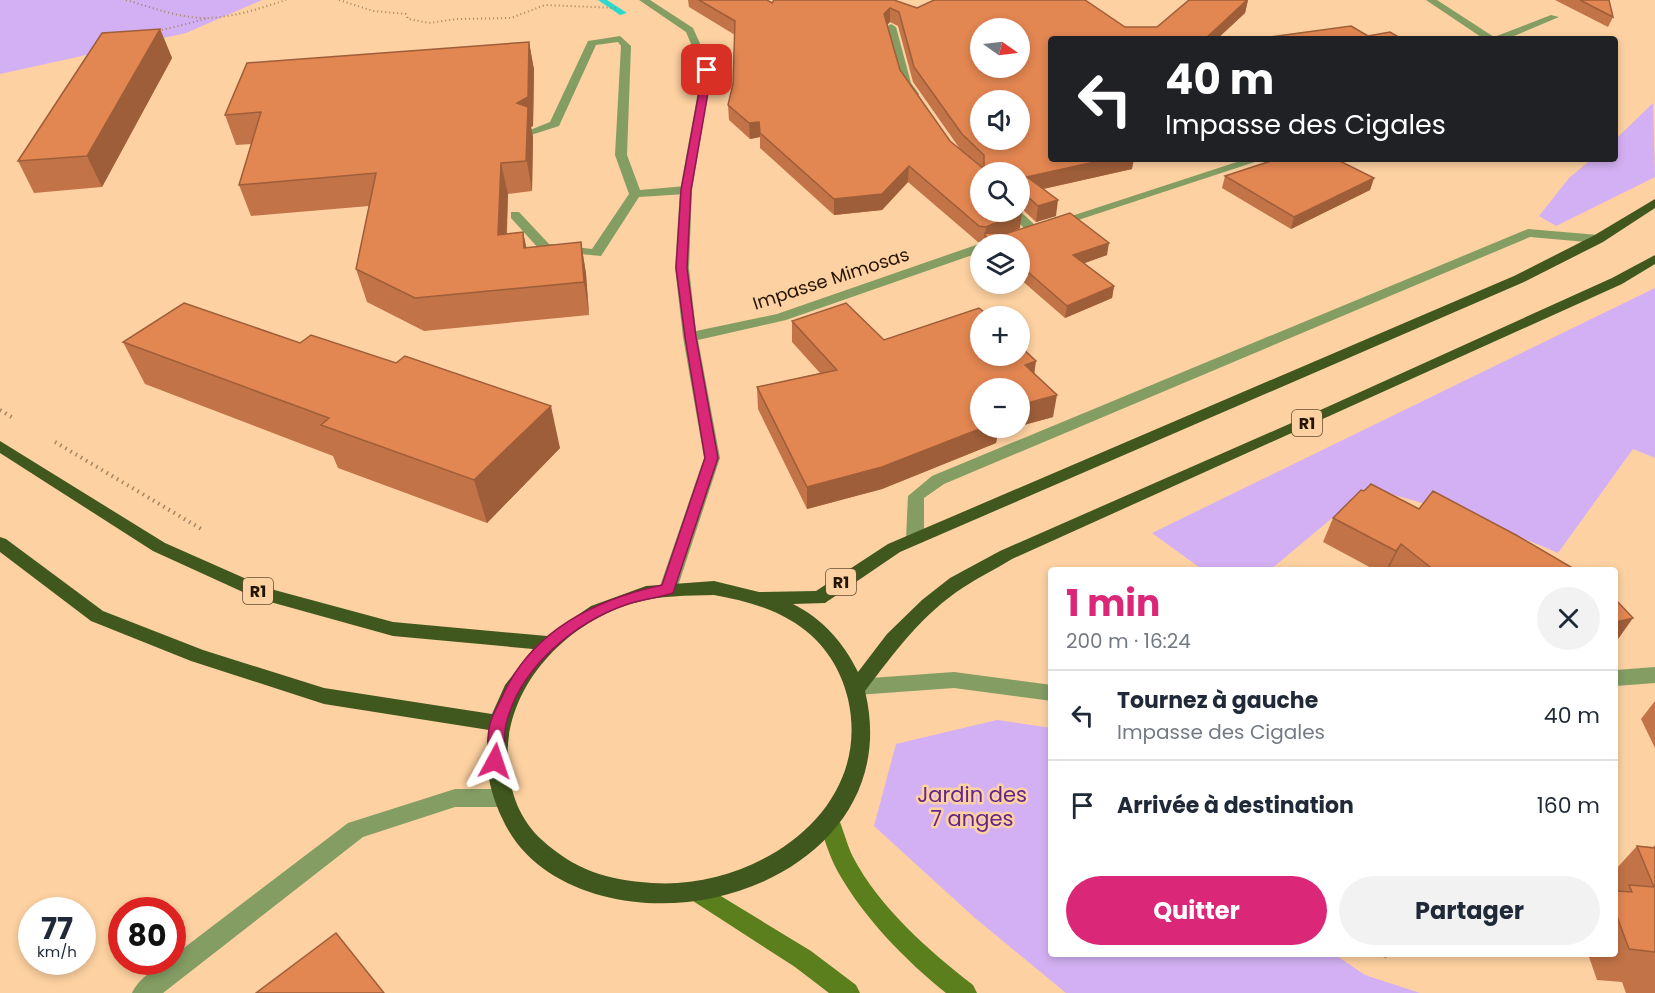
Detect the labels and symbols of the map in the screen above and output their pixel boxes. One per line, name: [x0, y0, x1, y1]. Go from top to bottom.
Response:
north arrow: [970, 18, 1030, 78]
pin: [681, 44, 732, 95]
street label: Impasse Mimosas: [749, 241, 912, 316]
road number: R1: [1292, 410, 1322, 436]
road number: R1: [826, 569, 856, 595]
road number: R1: [243, 578, 273, 604]
position arrow: [463, 729, 527, 793]
park label: Jardin des 7 anges: [917, 780, 1027, 833]
speed limit sign: 80: [108, 897, 186, 975]

